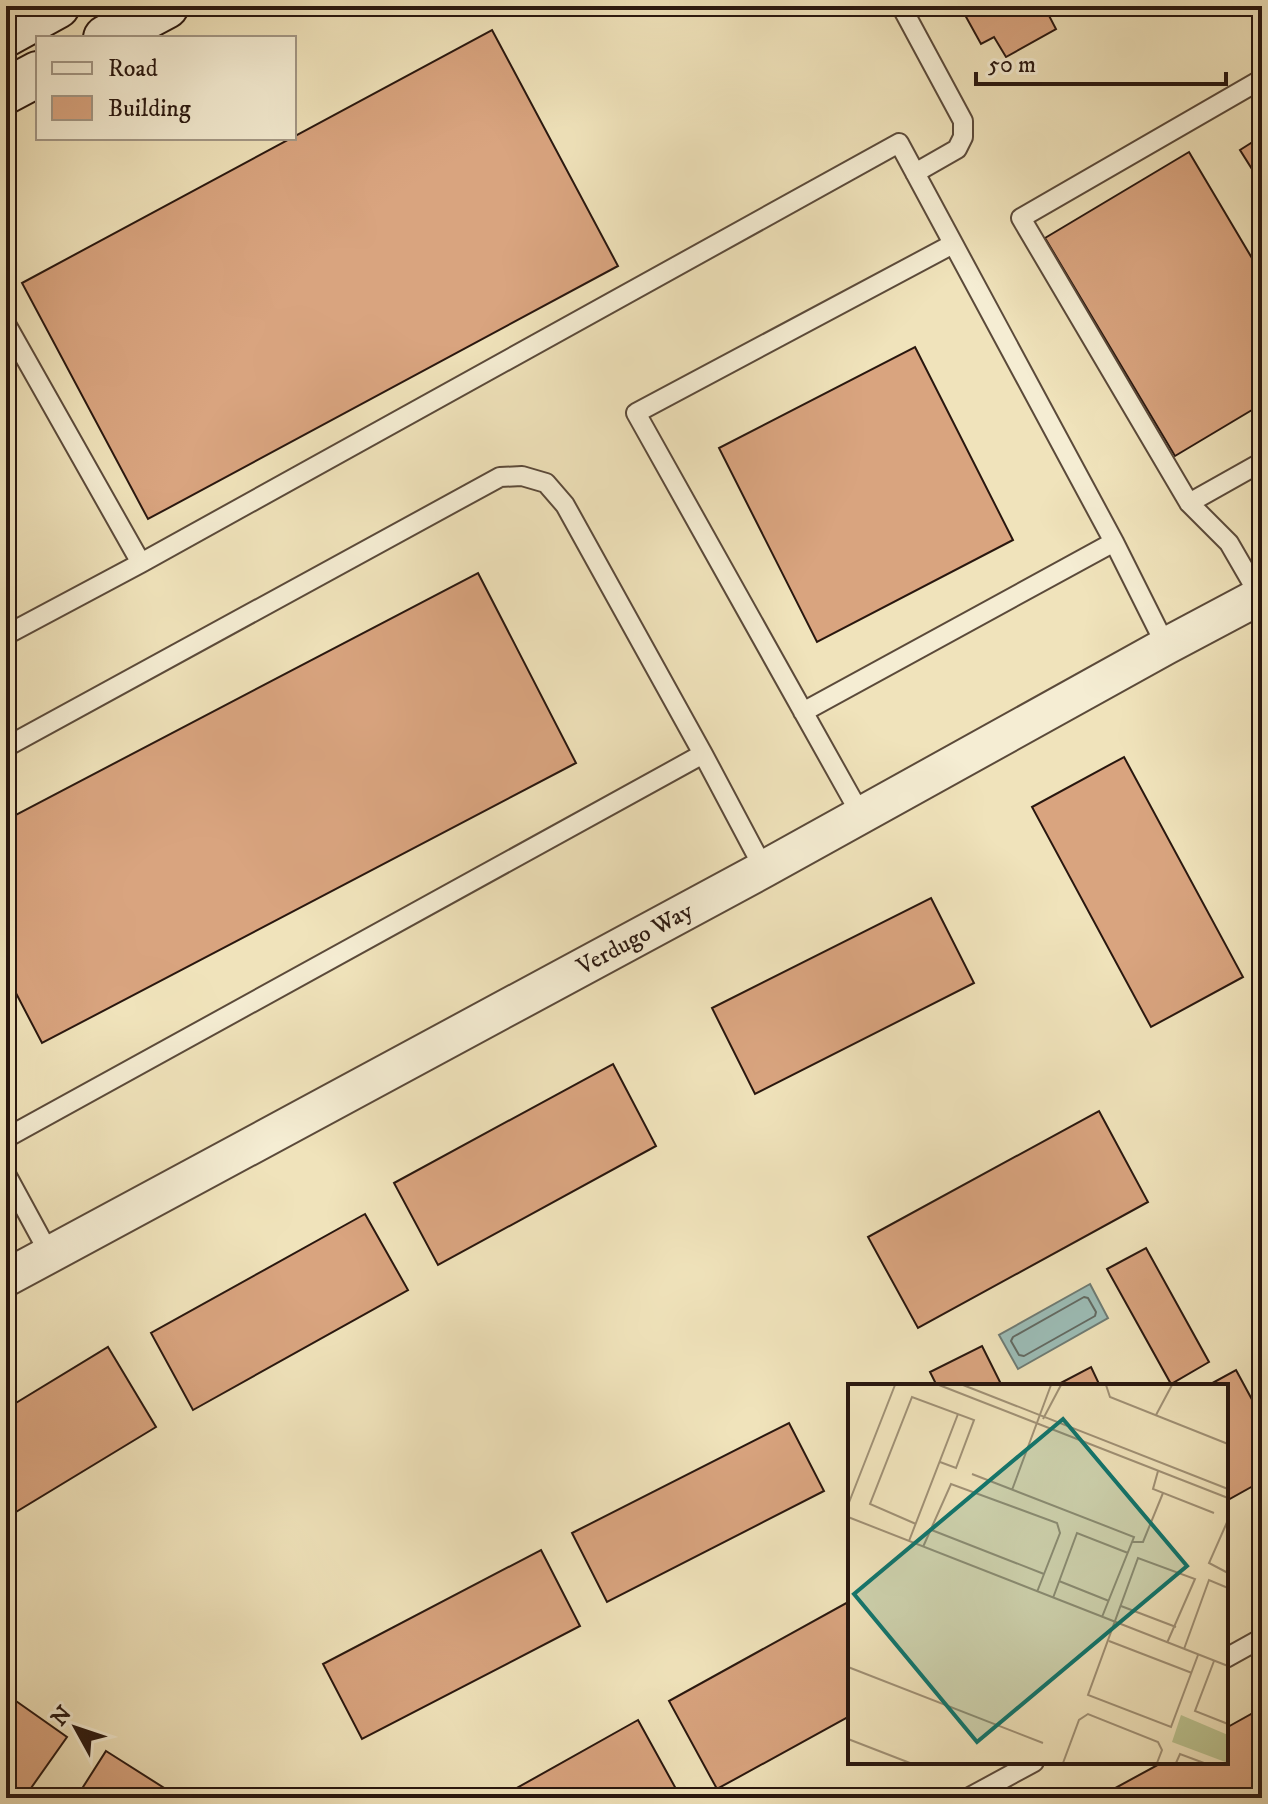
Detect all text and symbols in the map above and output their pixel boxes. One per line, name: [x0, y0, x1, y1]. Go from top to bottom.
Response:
legend: [36, 36, 296, 140]
scale bar: [976, 36, 1226, 86]
text: 50 m: [988, 50, 1036, 80]
text: Road: [108, 54, 158, 84]
text: Building: [108, 94, 191, 124]
street label: Verdugo Way: [571, 896, 699, 982]
inset map: [848, 1384, 1228, 1764]
north arrow: [36, 1688, 116, 1768]
text: N: [46, 1701, 78, 1732]

